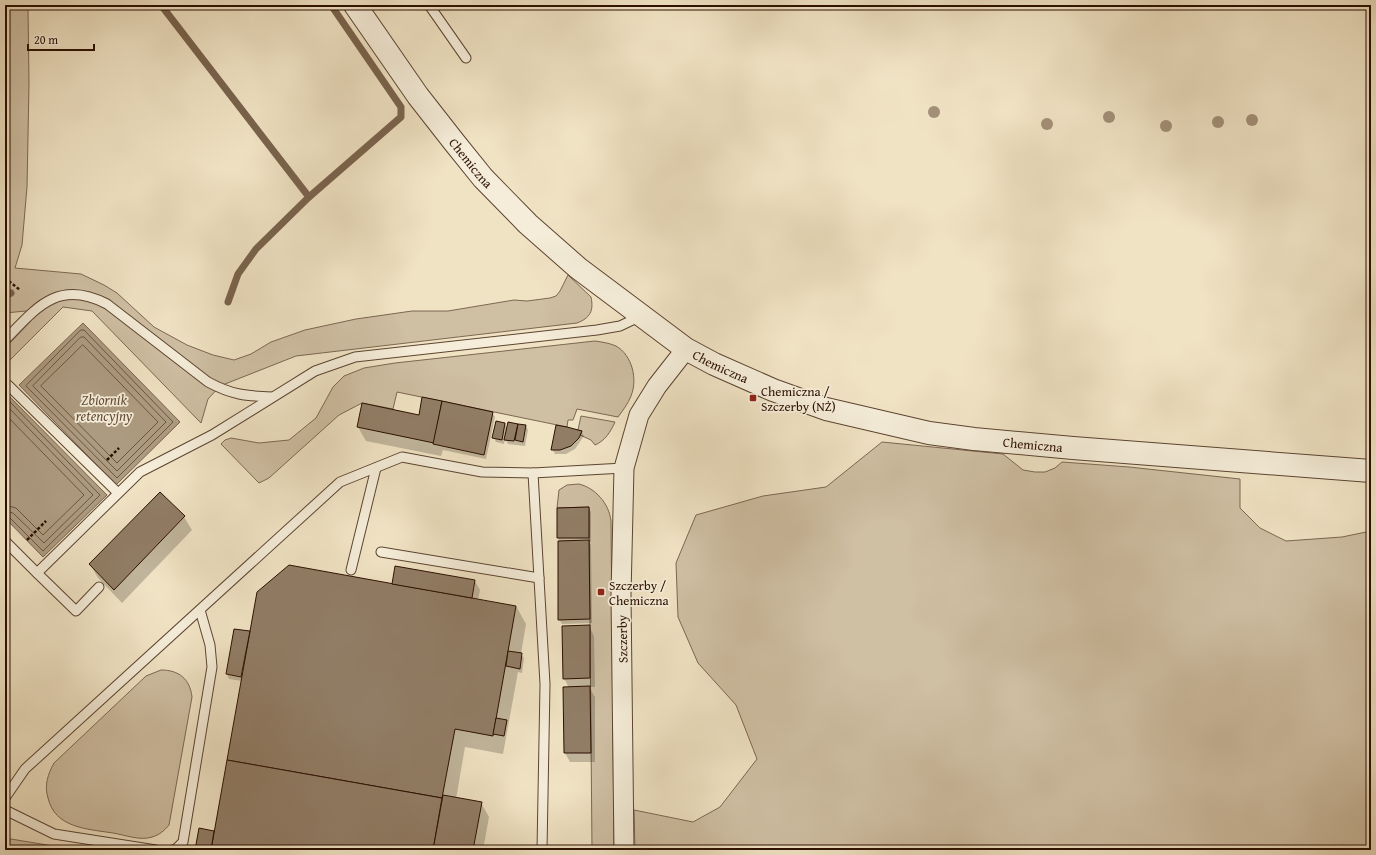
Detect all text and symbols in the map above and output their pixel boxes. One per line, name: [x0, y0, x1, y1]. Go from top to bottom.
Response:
scale bar: [28, 26, 94, 52]
text: 20 m: [34, 31, 58, 48]
street label: Chemiczna: [444, 134, 497, 193]
street label: Chemiczna: [689, 345, 752, 388]
place label: Chemiczna / Szczerby (NŻ): [761, 382, 836, 416]
water label: Zbiornik retencyjny: [76, 390, 133, 426]
marker: Chemiczna / Szczerby (NŻ): [748, 393, 758, 403]
street label: Chemiczna: [1002, 433, 1064, 457]
place label: Szczerby / Chemiczna: [609, 576, 669, 610]
marker: Szczerby / Chemiczna: [596, 587, 606, 597]
street label: Szczerby: [613, 614, 632, 663]

